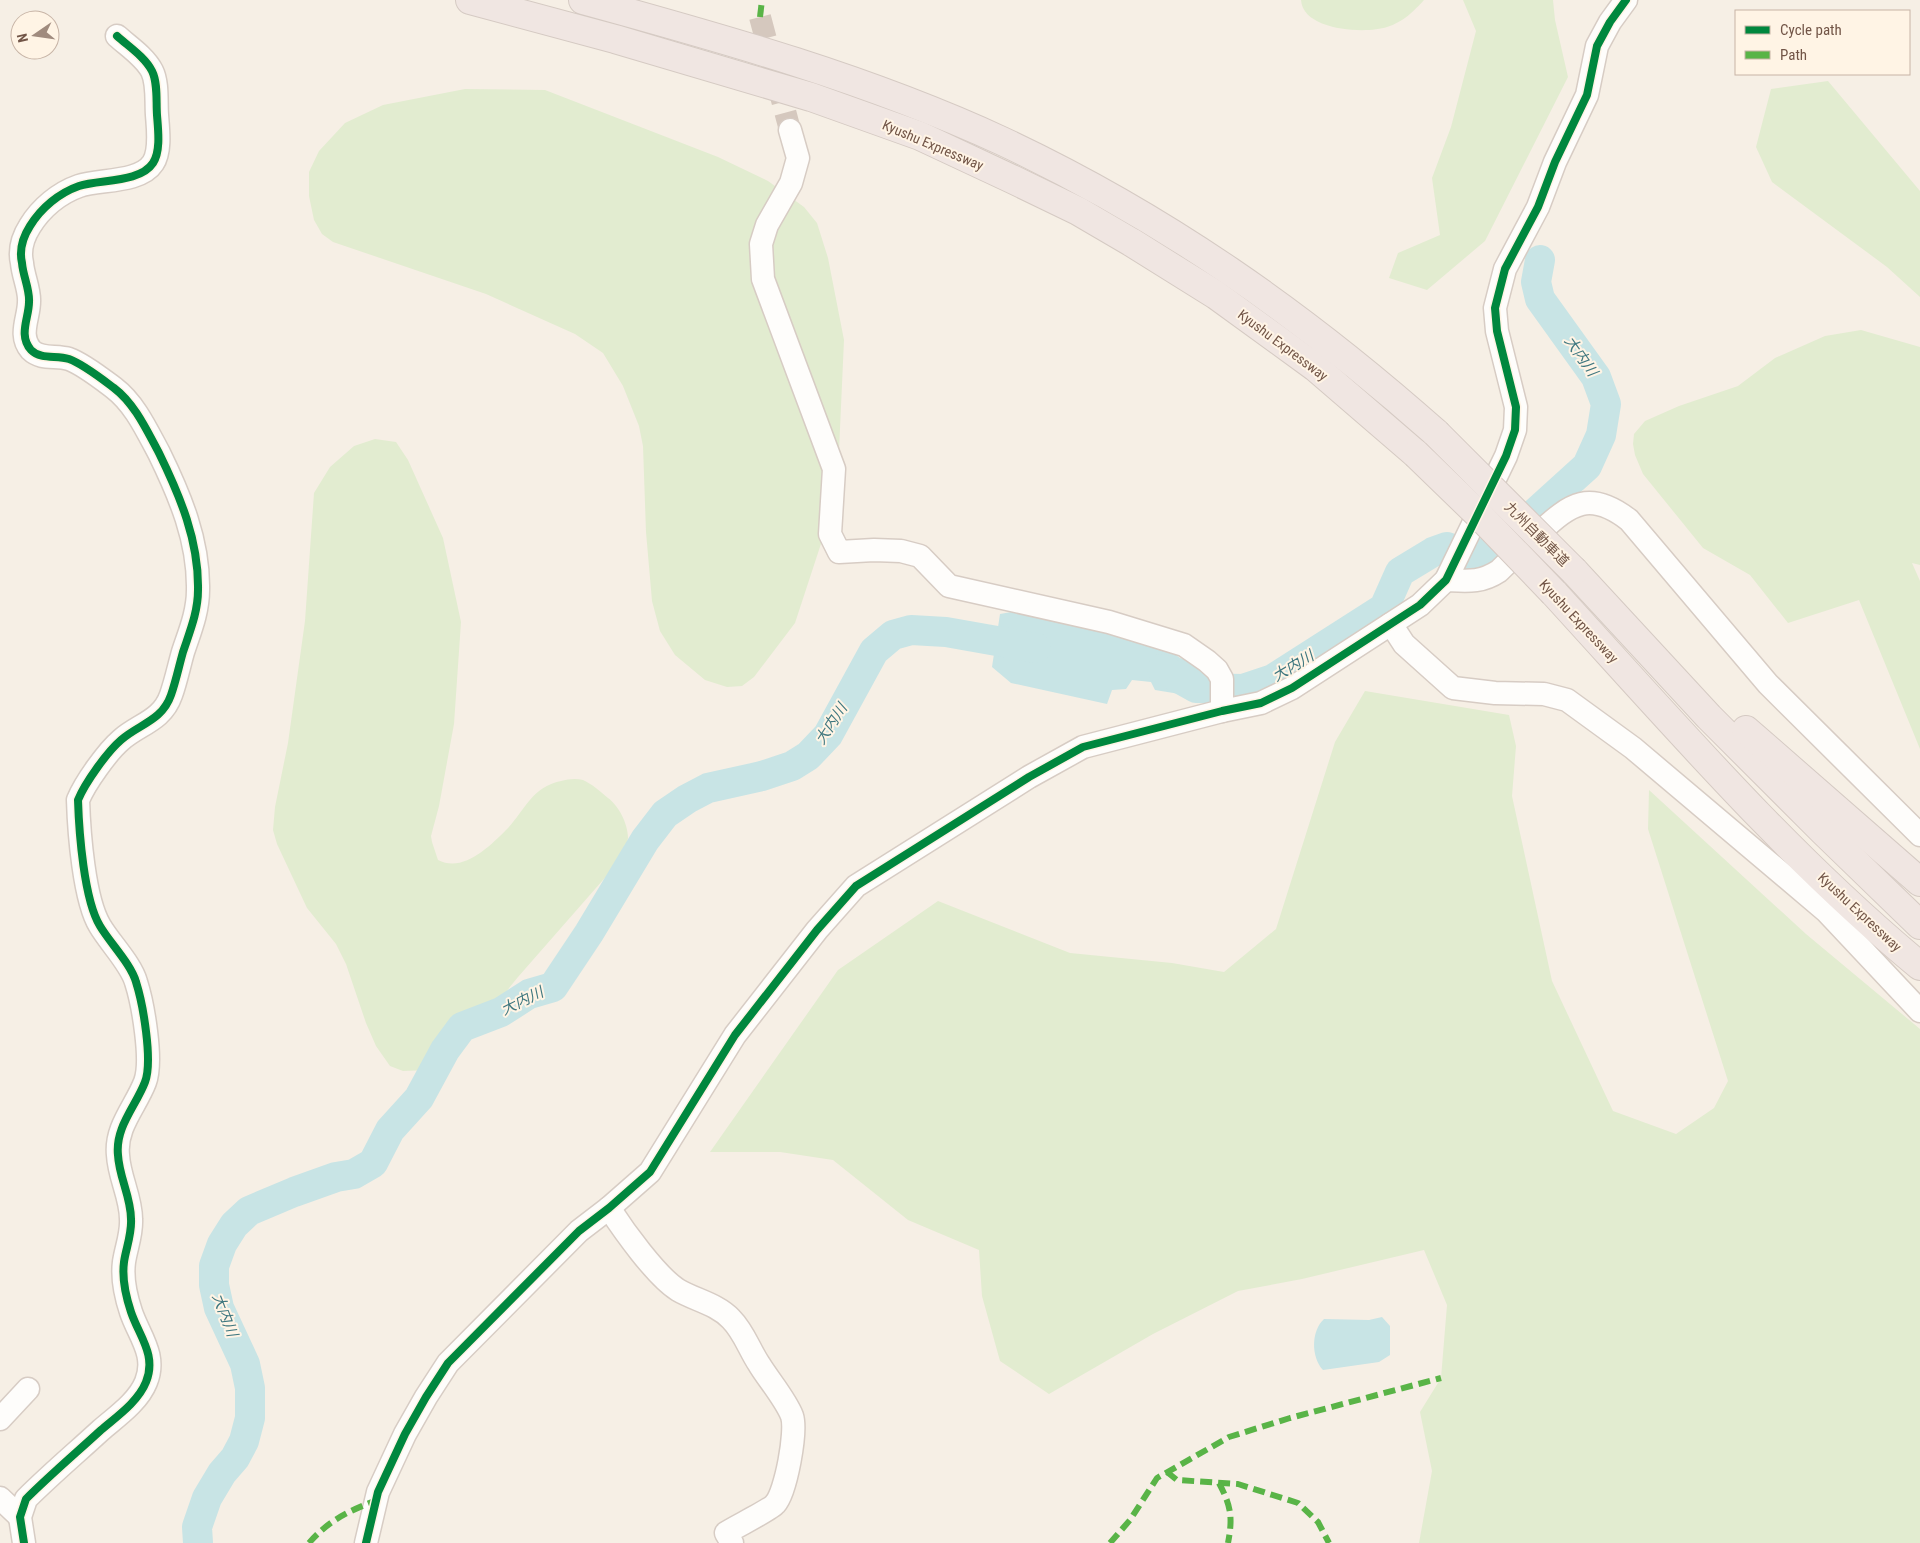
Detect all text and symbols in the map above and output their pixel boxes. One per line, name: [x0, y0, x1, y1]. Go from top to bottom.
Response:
north arrow: [10, 10, 60, 60]
legend: [1735, 10, 1910, 75]
text: Cycle path: [1780, 21, 1842, 39]
text: N: [14, 32, 31, 44]
text: Path: [1780, 46, 1807, 64]
street label: Kyushu Expressway: [880, 117, 986, 174]
street label: Kyushu Expressway: [1235, 306, 1331, 384]
water label: 大内川: [1561, 332, 1602, 381]
street label: 九州自動車道: [1502, 499, 1572, 569]
street label: Kyushu Expressway: [1536, 576, 1622, 666]
water label: 大内川: [1269, 646, 1319, 685]
water label: 大内川: [811, 699, 852, 748]
street label: Kyushu Expressway: [1815, 869, 1905, 955]
water label: 大内川: [498, 982, 548, 1019]
water label: 大内川: [209, 1291, 242, 1341]

